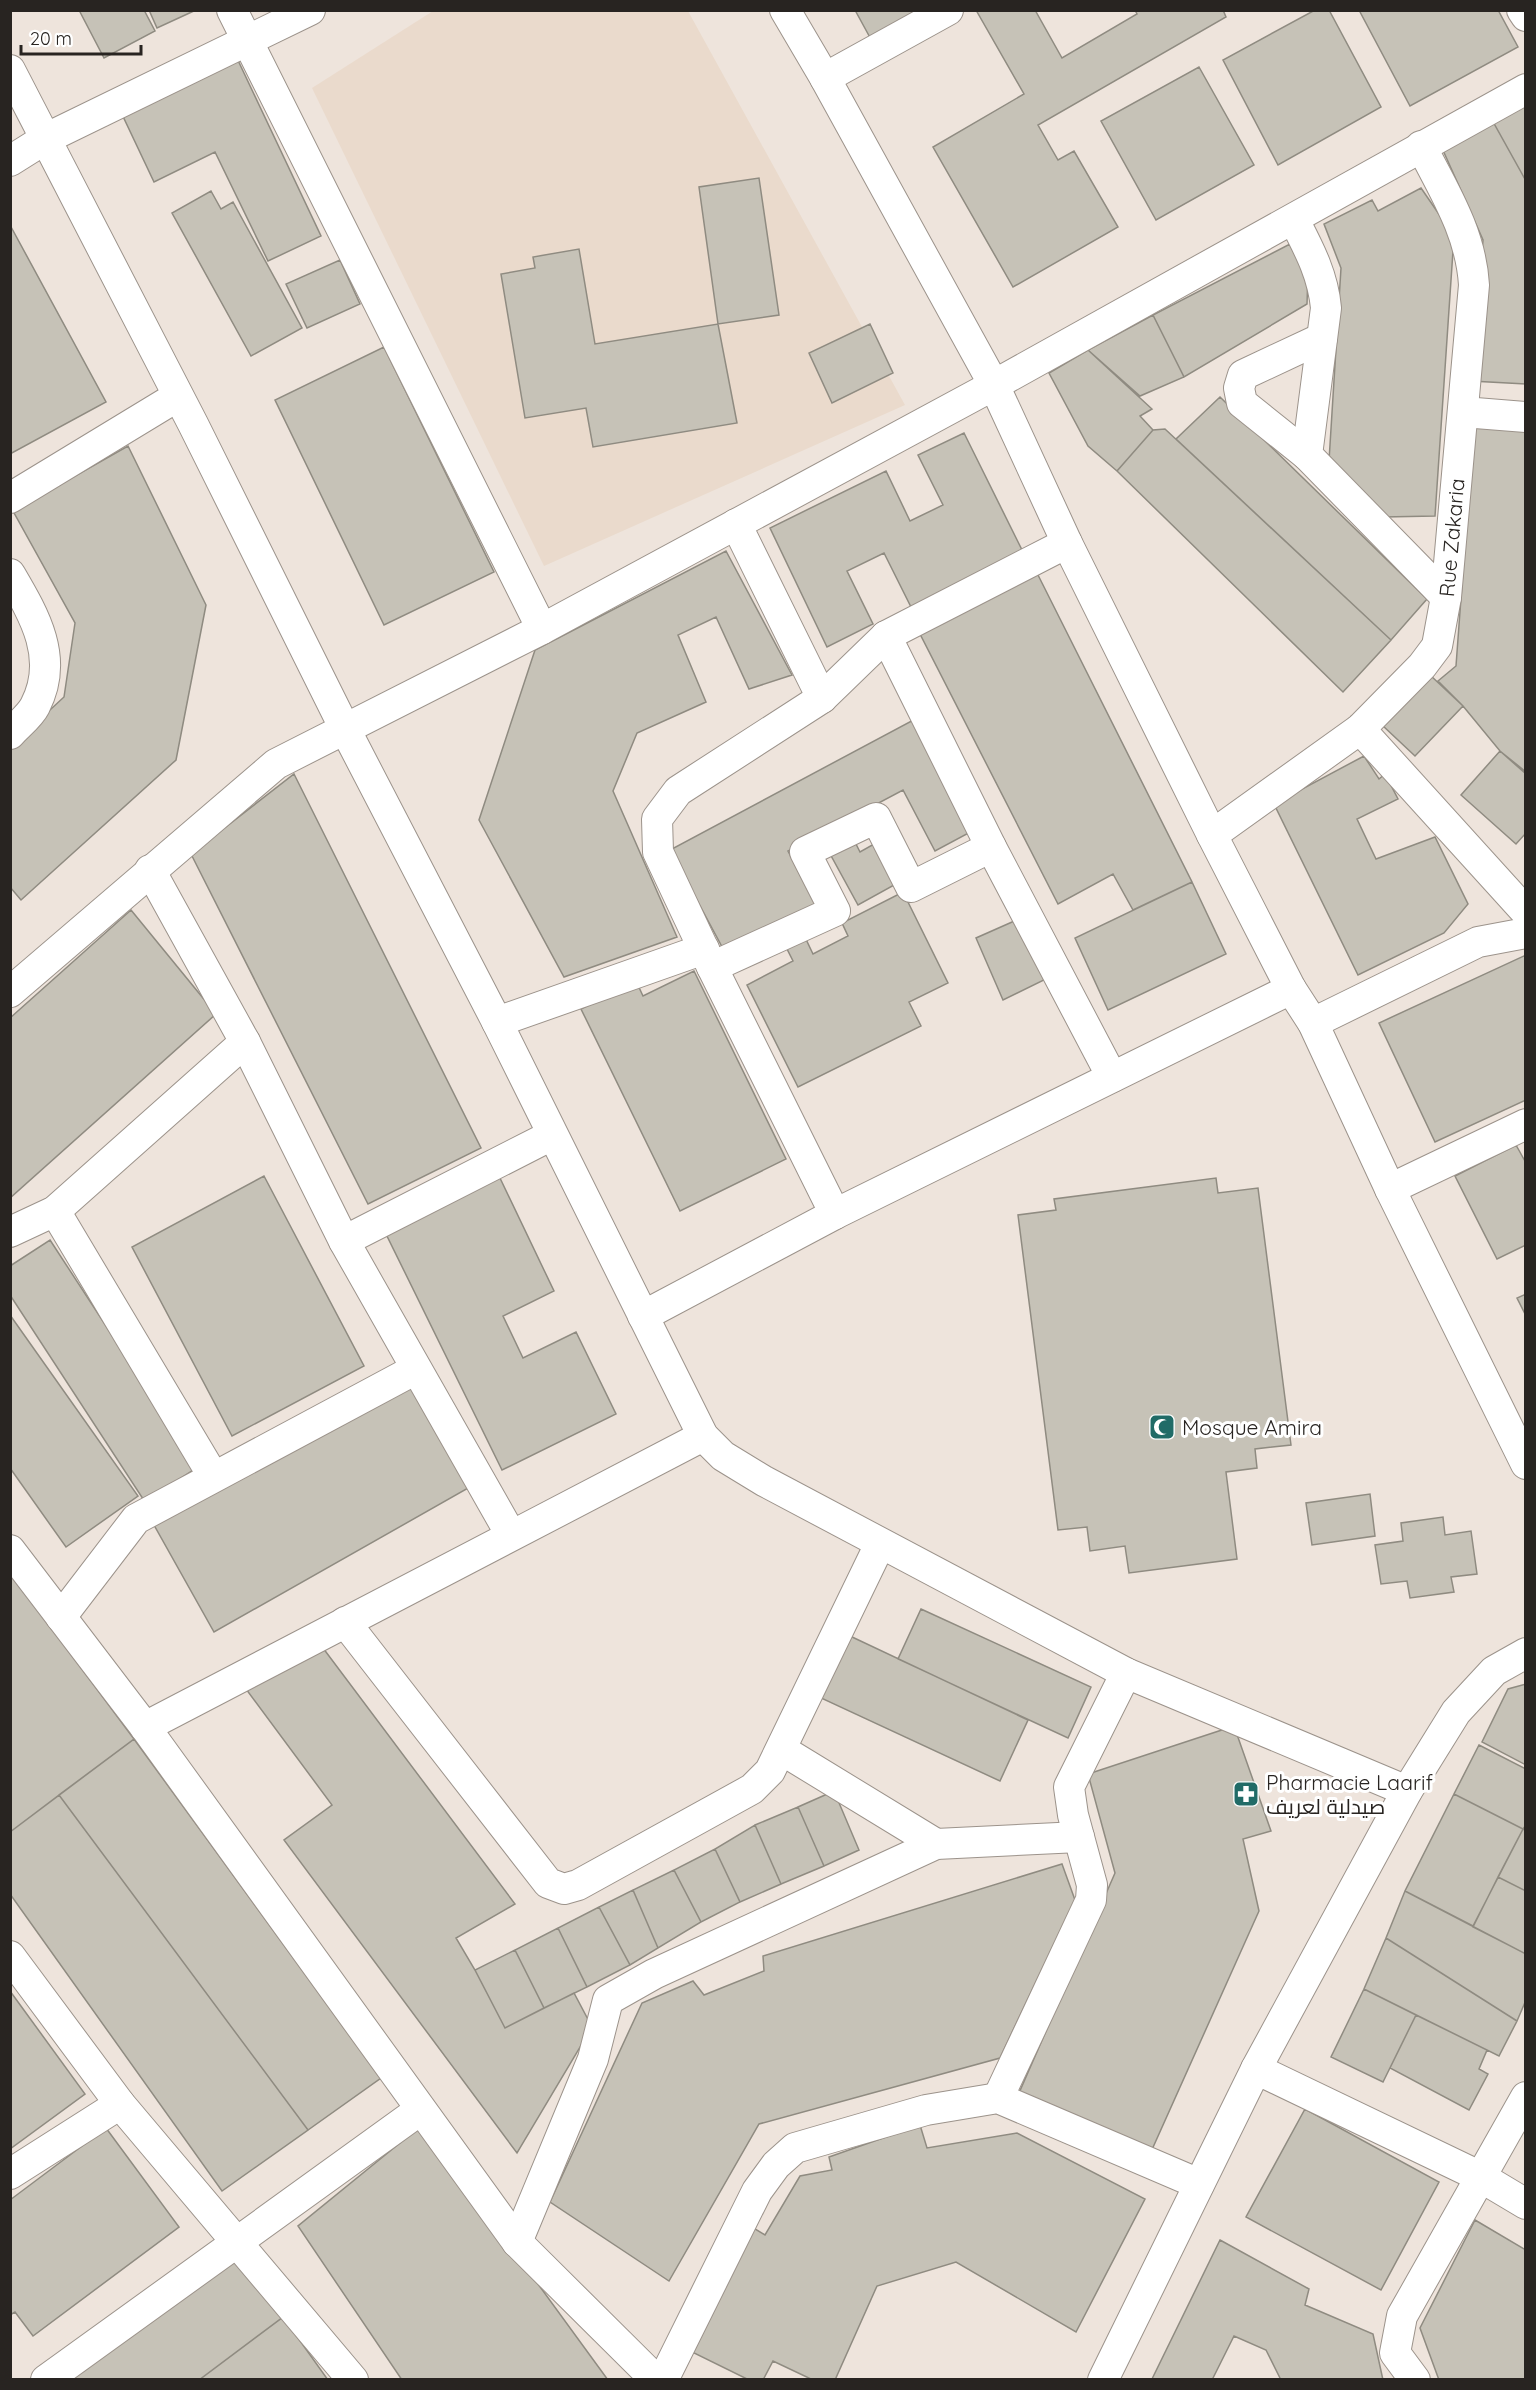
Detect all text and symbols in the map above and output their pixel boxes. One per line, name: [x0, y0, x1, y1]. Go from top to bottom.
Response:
scale bar: [21, 18, 141, 56]
text: 20 m: [30, 27, 72, 50]
street label: Rue Zakaria: [1433, 477, 1470, 598]
mosque icon: Mosque Amira: [1147, 1412, 1177, 1442]
place label: Mosque Amira: [1182, 1414, 1322, 1440]
place label: Pharmacie Laarif صيدلية لعريف: [1266, 1769, 1434, 1819]
pharmacy icon: Pharmacie Laarif صيدلية لعريف: [1231, 1779, 1261, 1809]

